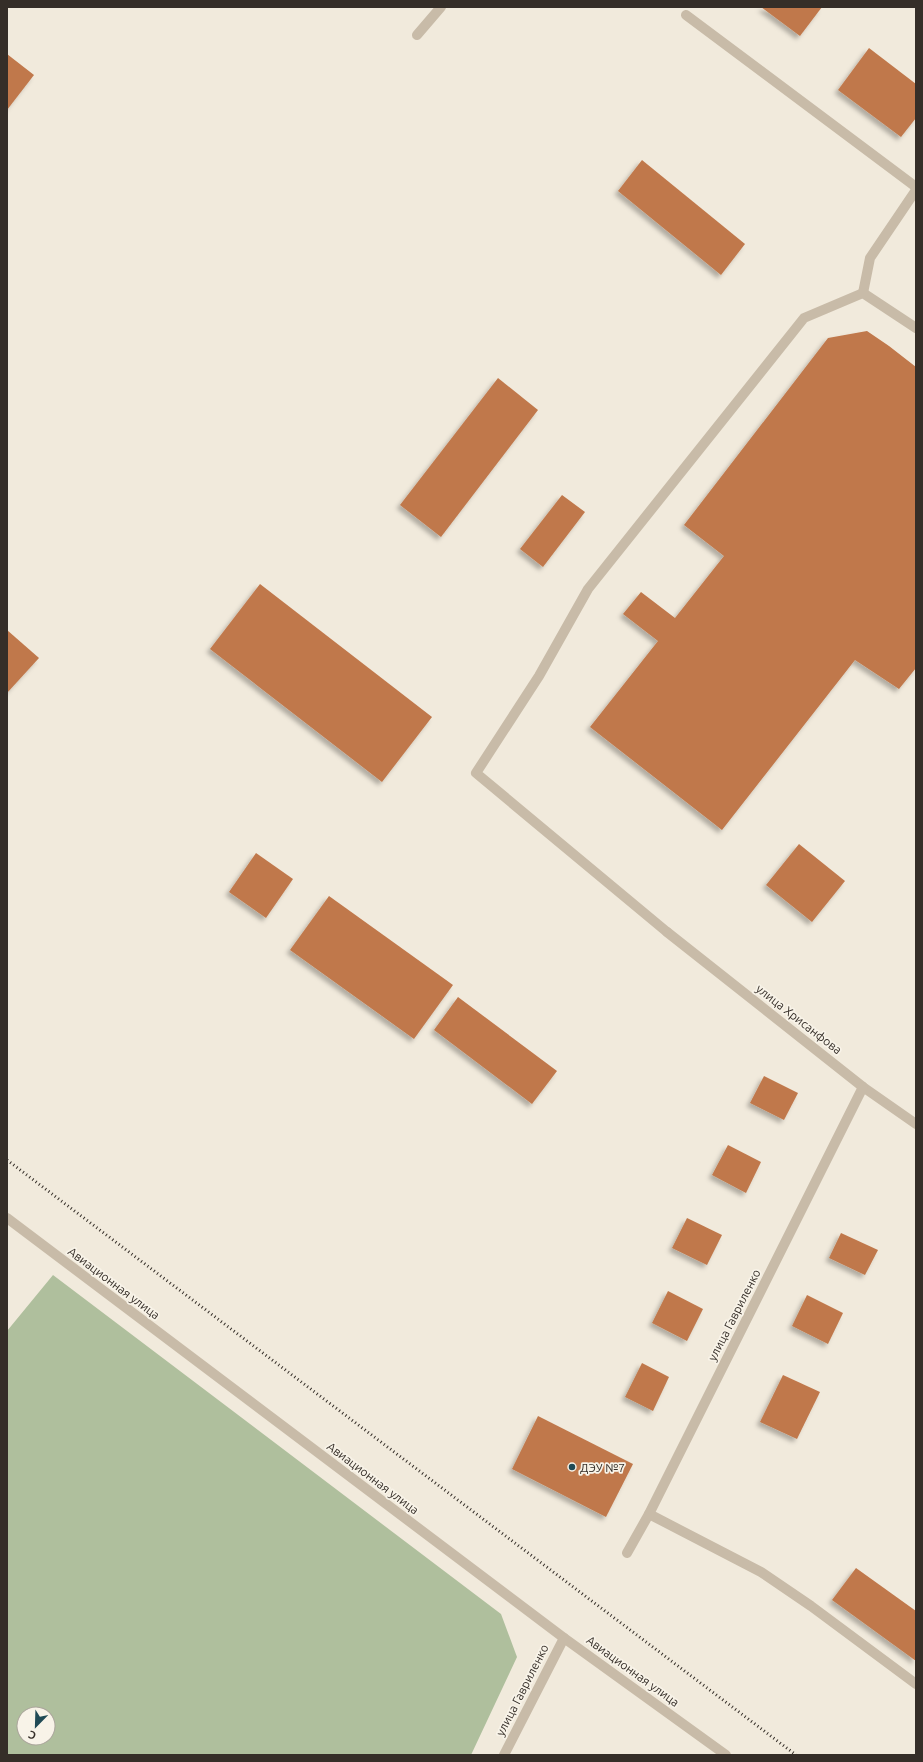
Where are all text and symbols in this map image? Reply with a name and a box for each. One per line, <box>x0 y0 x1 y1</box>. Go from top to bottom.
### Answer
street label: улица Хрисанфова <box>754 982 844 1056</box>
street label: Авиационная улица <box>66 1244 162 1322</box>
street label: улица Гавриленко <box>705 1267 763 1363</box>
street label: Авиационная улица <box>325 1439 421 1517</box>
place label: ДЭУ №7 <box>580 1461 625 1474</box>
marker: ДЭУ №7 <box>567 1462 577 1472</box>
street label: Авиационная улица <box>584 1633 682 1709</box>
street label: улица Гавриленко <box>493 1642 551 1738</box>
north arrow <box>16 1706 56 1746</box>
text: С <box>27 1728 38 1742</box>

